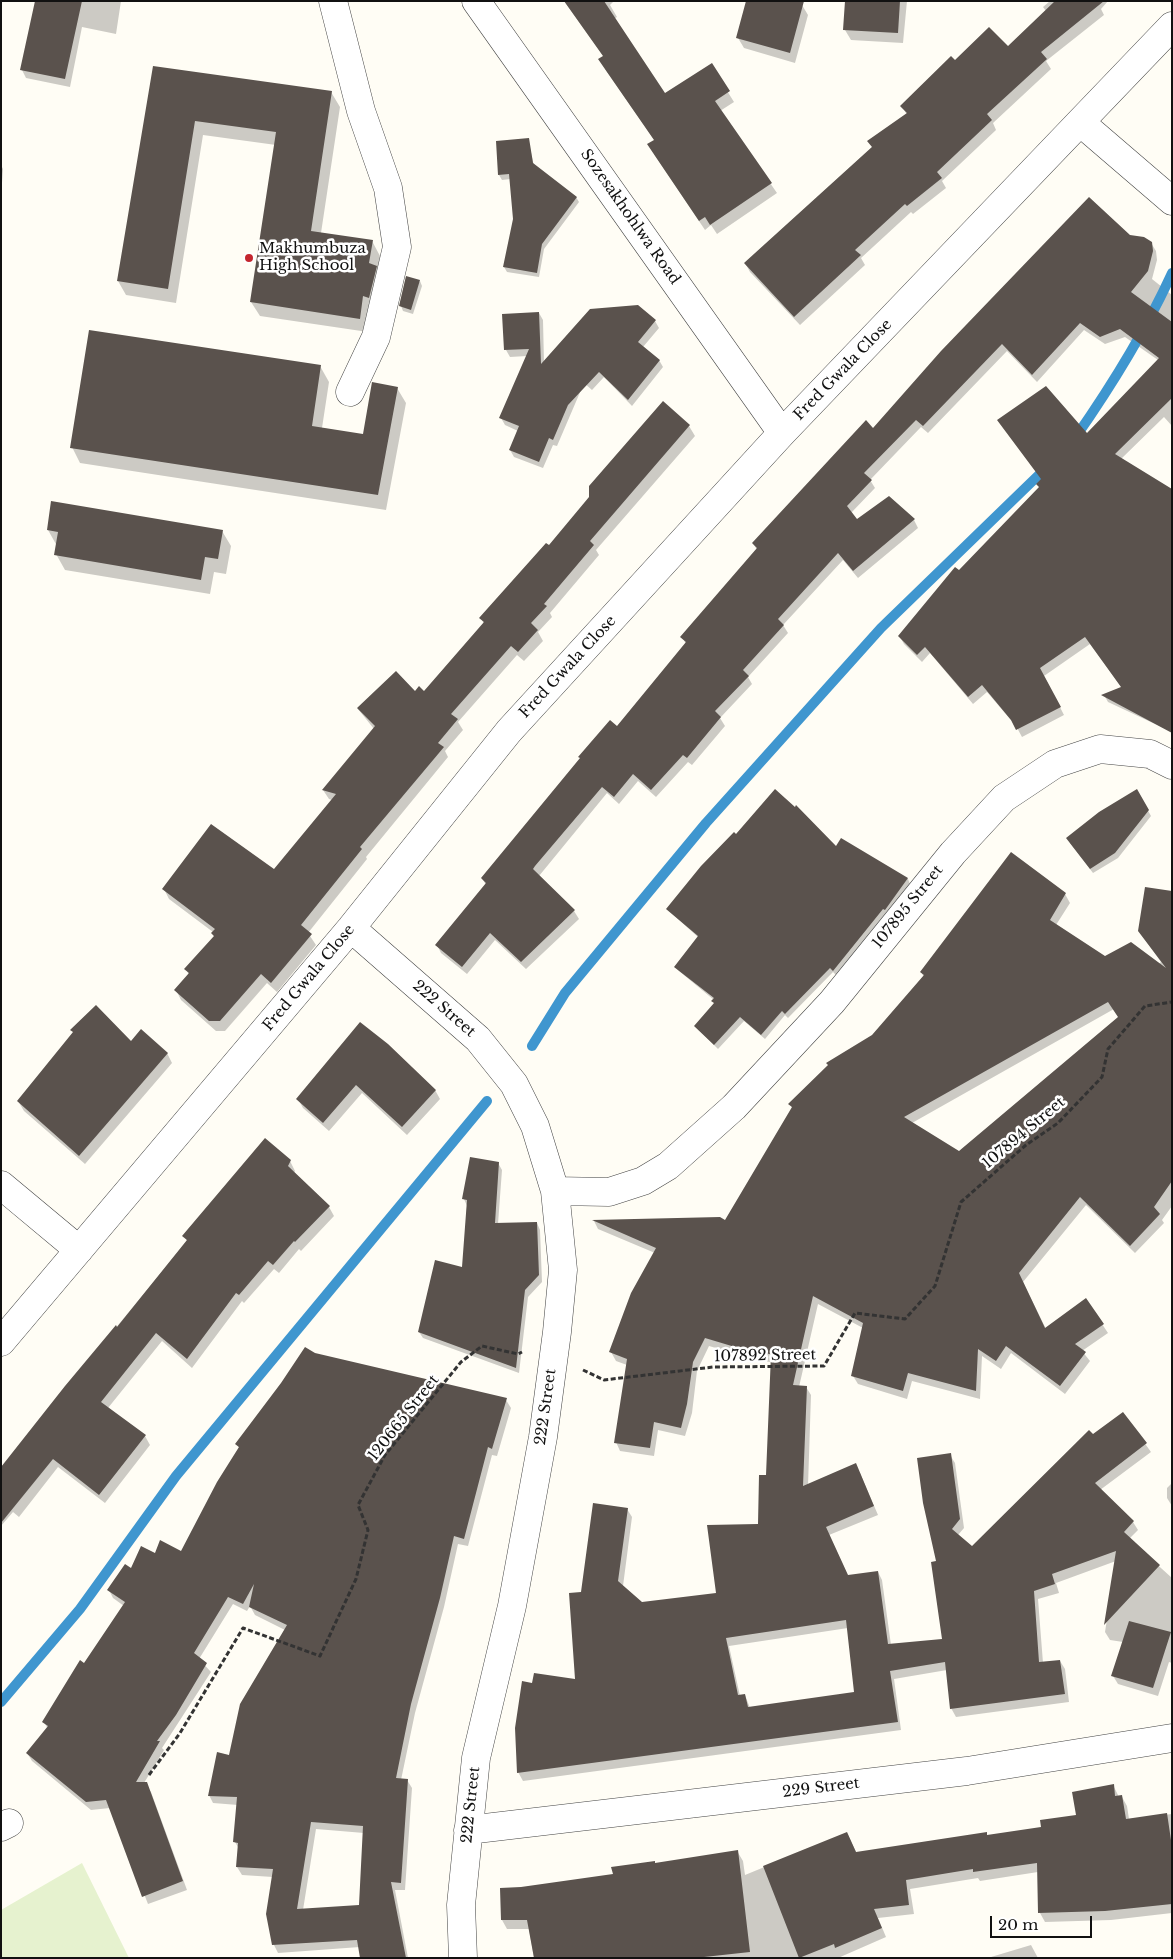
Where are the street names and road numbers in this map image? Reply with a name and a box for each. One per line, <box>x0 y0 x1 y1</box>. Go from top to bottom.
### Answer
street label: Sozesakhohlwa Road <box>576 146 684 288</box>
street label: Fred Gwala Close <box>790 316 896 424</box>
street label: Fred Gwala Close <box>516 612 620 722</box>
street label: 107895 Street <box>869 862 947 952</box>
street label: Fred Gwala Close <box>259 921 359 1035</box>
street label: 222 Street <box>409 977 479 1041</box>
street label: 107894 Street <box>979 1093 1069 1173</box>
street label: 107892 Street <box>714 1346 816 1366</box>
street label: 222 Street <box>532 1368 560 1446</box>
street label: 120665 Street <box>365 1372 443 1464</box>
street label: 222 Street <box>458 1766 484 1844</box>
street label: 229 Street <box>781 1774 861 1802</box>

